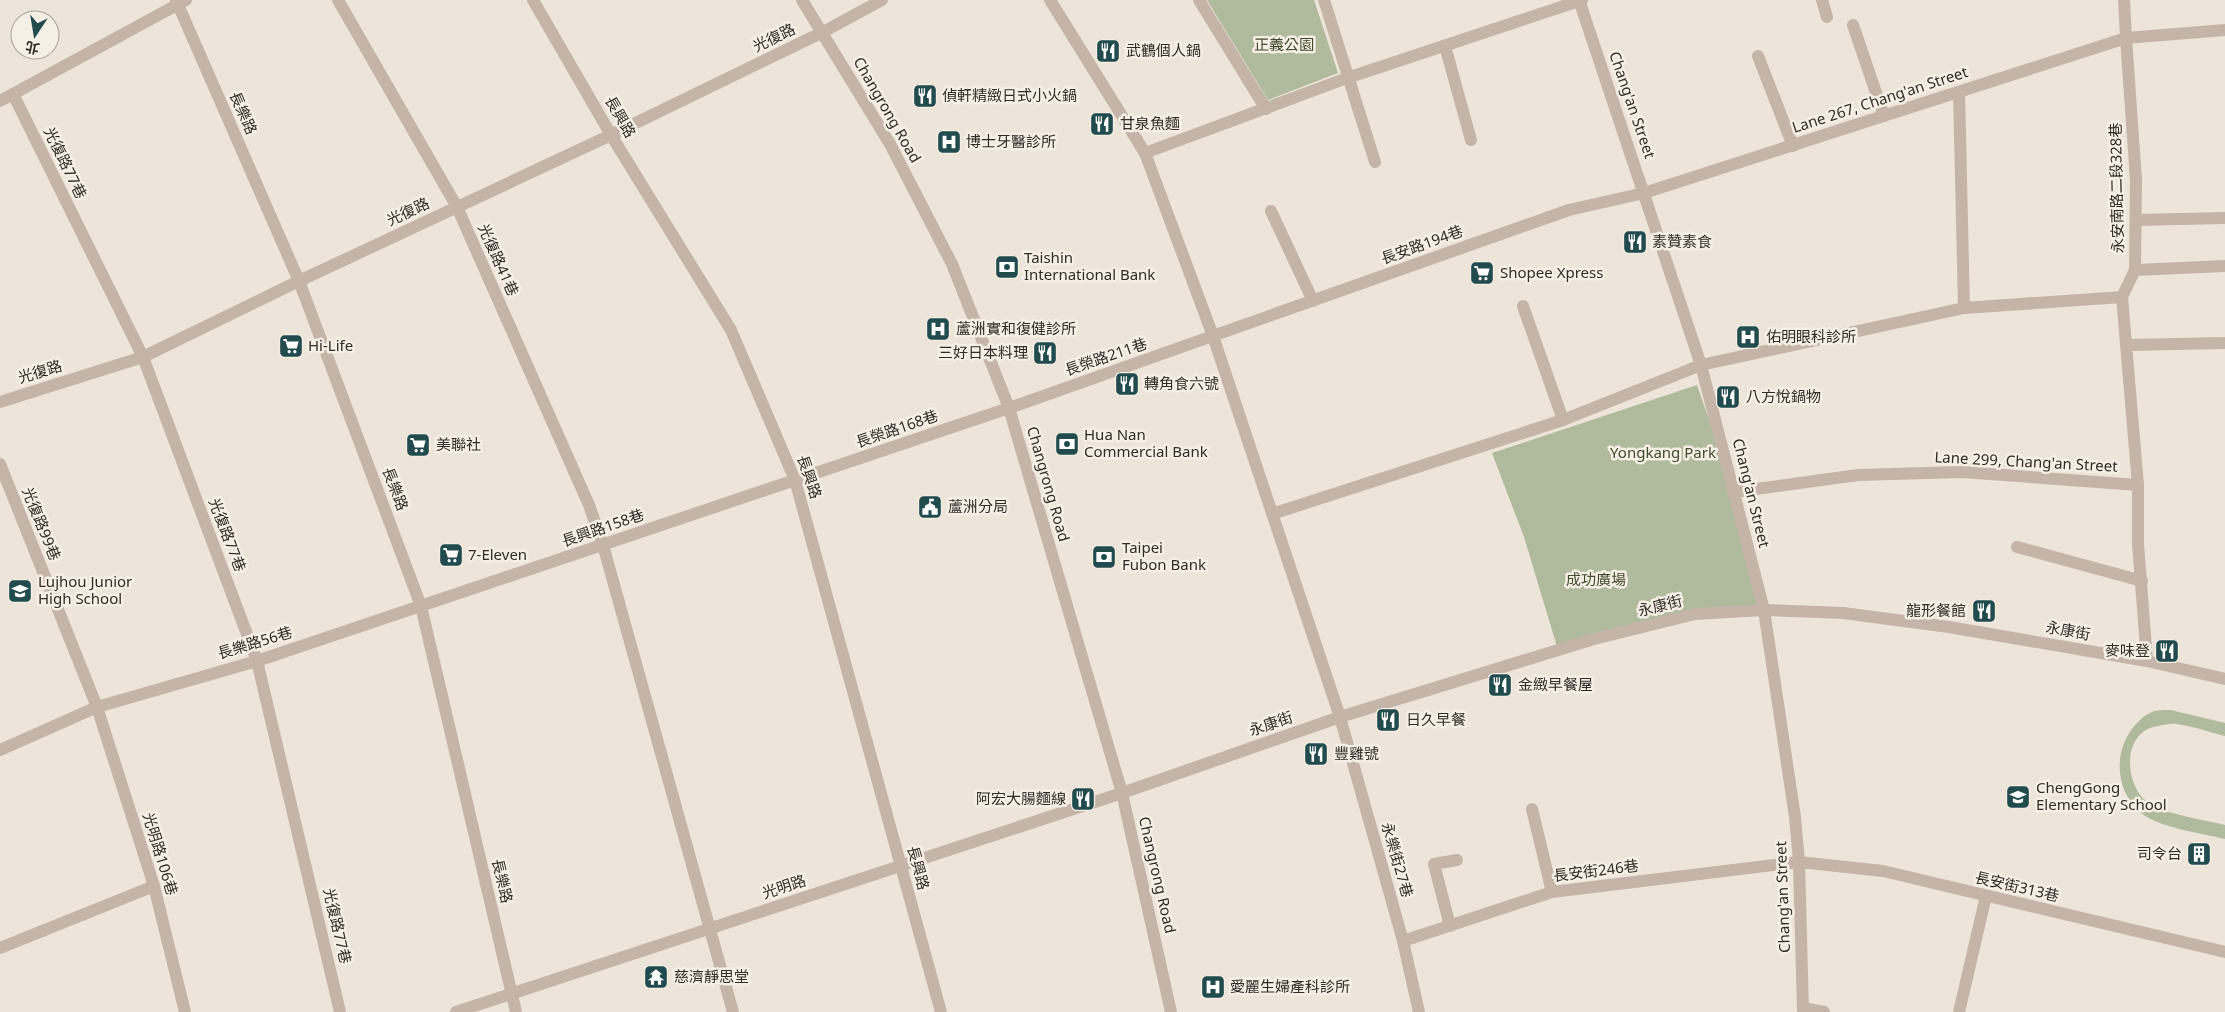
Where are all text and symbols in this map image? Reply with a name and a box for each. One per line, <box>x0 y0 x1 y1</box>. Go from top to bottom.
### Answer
north arrow <box>10 10 60 60</box>
street label: 光復路 <box>749 18 798 56</box>
park label: 正義公園 <box>1254 34 1314 54</box>
text: 北 <box>23 37 41 59</box>
restaurant icon: 武鶴個人鍋 <box>1095 38 1121 64</box>
place label: 武鶴個人鍋 <box>1126 40 1201 60</box>
street label: Chang'an Street <box>1605 49 1661 161</box>
street label: Changrong Road <box>849 53 926 166</box>
street label: Lane 267, Chang'an Street <box>1789 61 1971 137</box>
restaurant icon: 偵軒精緻日式小火鍋 <box>912 83 938 109</box>
place label: 偵軒精緻日式小火鍋 <box>942 85 1077 105</box>
street label: 長樂路 <box>226 88 262 137</box>
street label: 長興路 <box>601 92 641 141</box>
restaurant icon: 甘泉魚麵 <box>1089 111 1115 137</box>
place label: 甘泉魚麵 <box>1120 113 1180 133</box>
street label: 永安南路二段328巷 <box>2105 122 2127 254</box>
street label: 光復路77巷 <box>40 123 92 202</box>
hospital icon: 博士牙醫診所 <box>936 129 962 155</box>
place label: 博士牙醫診所 <box>966 131 1056 151</box>
street label: 光復路 <box>383 193 432 230</box>
street label: 光復路41巷 <box>474 220 524 299</box>
street label: 長安路194巷 <box>1378 220 1465 268</box>
restaurant icon: 素贊素食 <box>1622 229 1648 255</box>
place label: 素贊素食 <box>1652 231 1712 251</box>
place label: Taishin International Bank <box>1024 247 1155 284</box>
bank icon: Taishin International Bank <box>994 254 1020 280</box>
supermarket icon: Shopee Xpress <box>1469 260 1495 286</box>
place label: Shopee Xpress <box>1500 262 1603 282</box>
hospital icon: 蘆洲實和復健診所 <box>925 316 951 342</box>
place label: 蘆洲實和復健診所 <box>956 318 1076 338</box>
hospital icon: 佑明眼科診所 <box>1735 324 1761 350</box>
place label: 佑明眼科診所 <box>1766 326 1856 346</box>
supermarket icon: Hi-Life <box>278 333 304 359</box>
street label: 長榮路211巷 <box>1062 333 1149 379</box>
place label: Hi-Life <box>308 335 353 355</box>
restaurant icon: 三好日本料理 <box>1032 340 1058 366</box>
place label: 三好日本料理 <box>938 342 1028 362</box>
street label: 光復路 <box>15 355 64 387</box>
restaurant icon: 轉角食六號 <box>1114 371 1140 397</box>
place label: 轉角食六號 <box>1144 373 1219 393</box>
restaurant icon: 八方悅鍋物 <box>1715 384 1741 410</box>
place label: 八方悅鍋物 <box>1746 386 1821 406</box>
street label: 長榮路168巷 <box>853 405 940 451</box>
street label: Changrong Road <box>1023 424 1075 544</box>
place label: Hua Nan Commercial Bank <box>1084 424 1208 461</box>
bank icon: Hua Nan Commercial Bank <box>1054 431 1080 457</box>
supermarket icon: 美聯社 <box>405 432 431 458</box>
place label: 美聯社 <box>436 434 481 454</box>
street label: Chang'an Street <box>1729 436 1775 550</box>
park label: Yongkang Park <box>1610 442 1716 462</box>
street label: Lane 299, Chang'an Street <box>1934 446 2119 476</box>
street label: 長興路 <box>793 452 827 501</box>
street label: 長樂路 <box>379 464 413 513</box>
street label: 光復路99巷 <box>18 484 66 563</box>
public building icon: 蘆洲分局 <box>917 494 943 520</box>
street label: 光復路77巷 <box>205 495 251 574</box>
place label: 蘆洲分局 <box>948 496 1008 516</box>
street label: 長興路158巷 <box>559 504 646 550</box>
place label: Taipei Fubon Bank <box>1122 537 1206 574</box>
supermarket icon: 7-Eleven <box>438 542 464 568</box>
place label: 7-Eleven <box>468 544 527 564</box>
bank icon: Taipei Fubon Bank <box>1091 544 1117 570</box>
park label: 成功廣場 <box>1566 569 1626 589</box>
place label: Lujhou Junior High School <box>38 571 132 608</box>
school or university icon: Lujhou Junior High School <box>7 578 33 604</box>
street label: 永康街 <box>1635 590 1684 620</box>
restaurant icon: 龍形餐館 <box>1971 598 1997 624</box>
place label: 龍形餐館 <box>1906 600 1966 620</box>
street label: 永康街 <box>2044 616 2092 644</box>
street label: 長樂路56巷 <box>215 621 295 663</box>
restaurant icon: 麥味登 <box>2154 638 2180 664</box>
place label: 麥味登 <box>2105 640 2150 660</box>
restaurant icon: 金緻早餐屋 <box>1487 672 1513 698</box>
place label: 金緻早餐屋 <box>1518 674 1593 694</box>
street label: 永康街 <box>1246 706 1295 740</box>
restaurant icon: 日久早餐 <box>1375 707 1401 733</box>
place label: 日久早餐 <box>1406 709 1466 729</box>
restaurant icon: 豐雞號 <box>1303 741 1329 767</box>
place label: 豐雞號 <box>1334 743 1379 763</box>
place label: ChengGong Elementary School <box>2036 777 2167 814</box>
school or university icon: ChengGong Elementary School <box>2005 784 2031 810</box>
restaurant icon: 阿宏大腸麵線 <box>1070 786 1096 812</box>
place label: 阿宏大腸麵線 <box>976 788 1066 808</box>
street label: 光明路106巷 <box>139 810 183 898</box>
street label: Changrong Road <box>1135 815 1181 935</box>
street label: 永樂街27巷 <box>1378 820 1418 900</box>
street label: Chang'an Street <box>1770 840 1794 953</box>
building icon: 司令台 <box>2186 841 2212 867</box>
street label: 長興路 <box>903 843 934 892</box>
place label: 司令台 <box>2137 843 2182 863</box>
street label: 長安街246巷 <box>1552 855 1640 885</box>
street label: 長樂路 <box>488 857 518 905</box>
street label: 長安街313巷 <box>1973 867 2061 905</box>
street label: 光明路 <box>759 870 808 903</box>
street label: 光復路77巷 <box>320 886 356 966</box>
temple icon: 慈濟靜思堂 <box>643 964 669 990</box>
place label: 慈濟靜思堂 <box>674 966 749 986</box>
hospital icon: 愛麗生婦產科診所 <box>1200 974 1226 1000</box>
place label: 愛麗生婦產科診所 <box>1230 976 1350 996</box>

